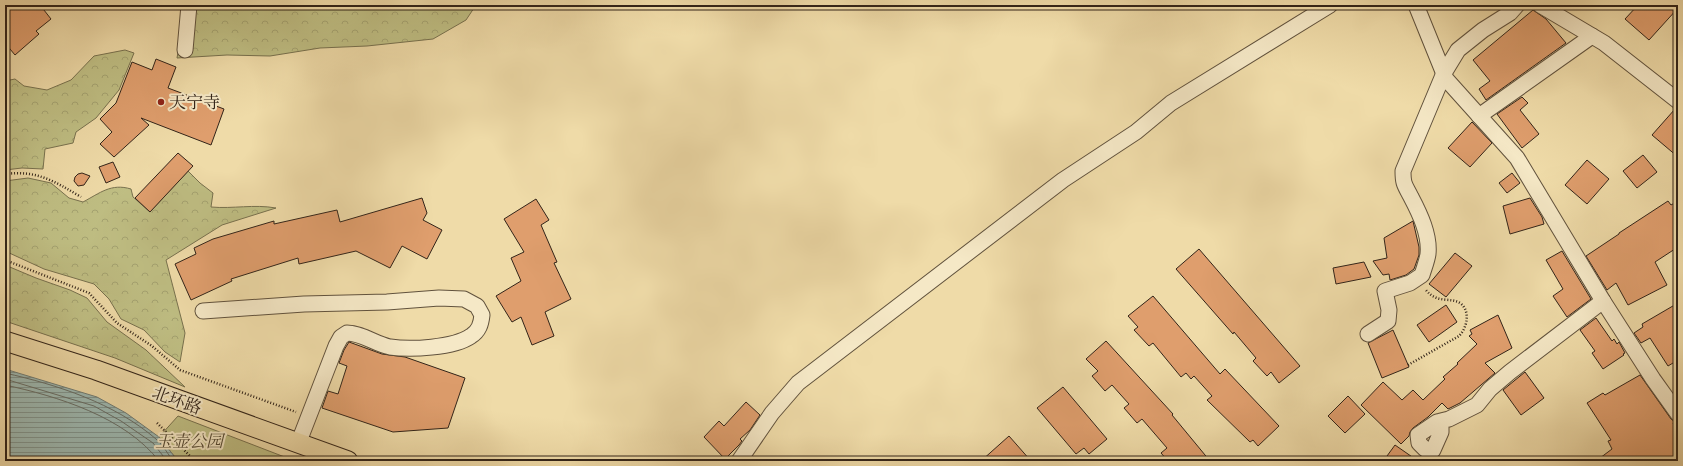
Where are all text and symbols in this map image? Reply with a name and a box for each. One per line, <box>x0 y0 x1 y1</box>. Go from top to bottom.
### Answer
place label: 天宁寺 <box>169 91 220 114</box>
marker: 天宁寺 <box>156 97 166 107</box>
street label: 北环路 <box>149 381 205 420</box>
park label: 玉壶公园 <box>155 430 226 453</box>

